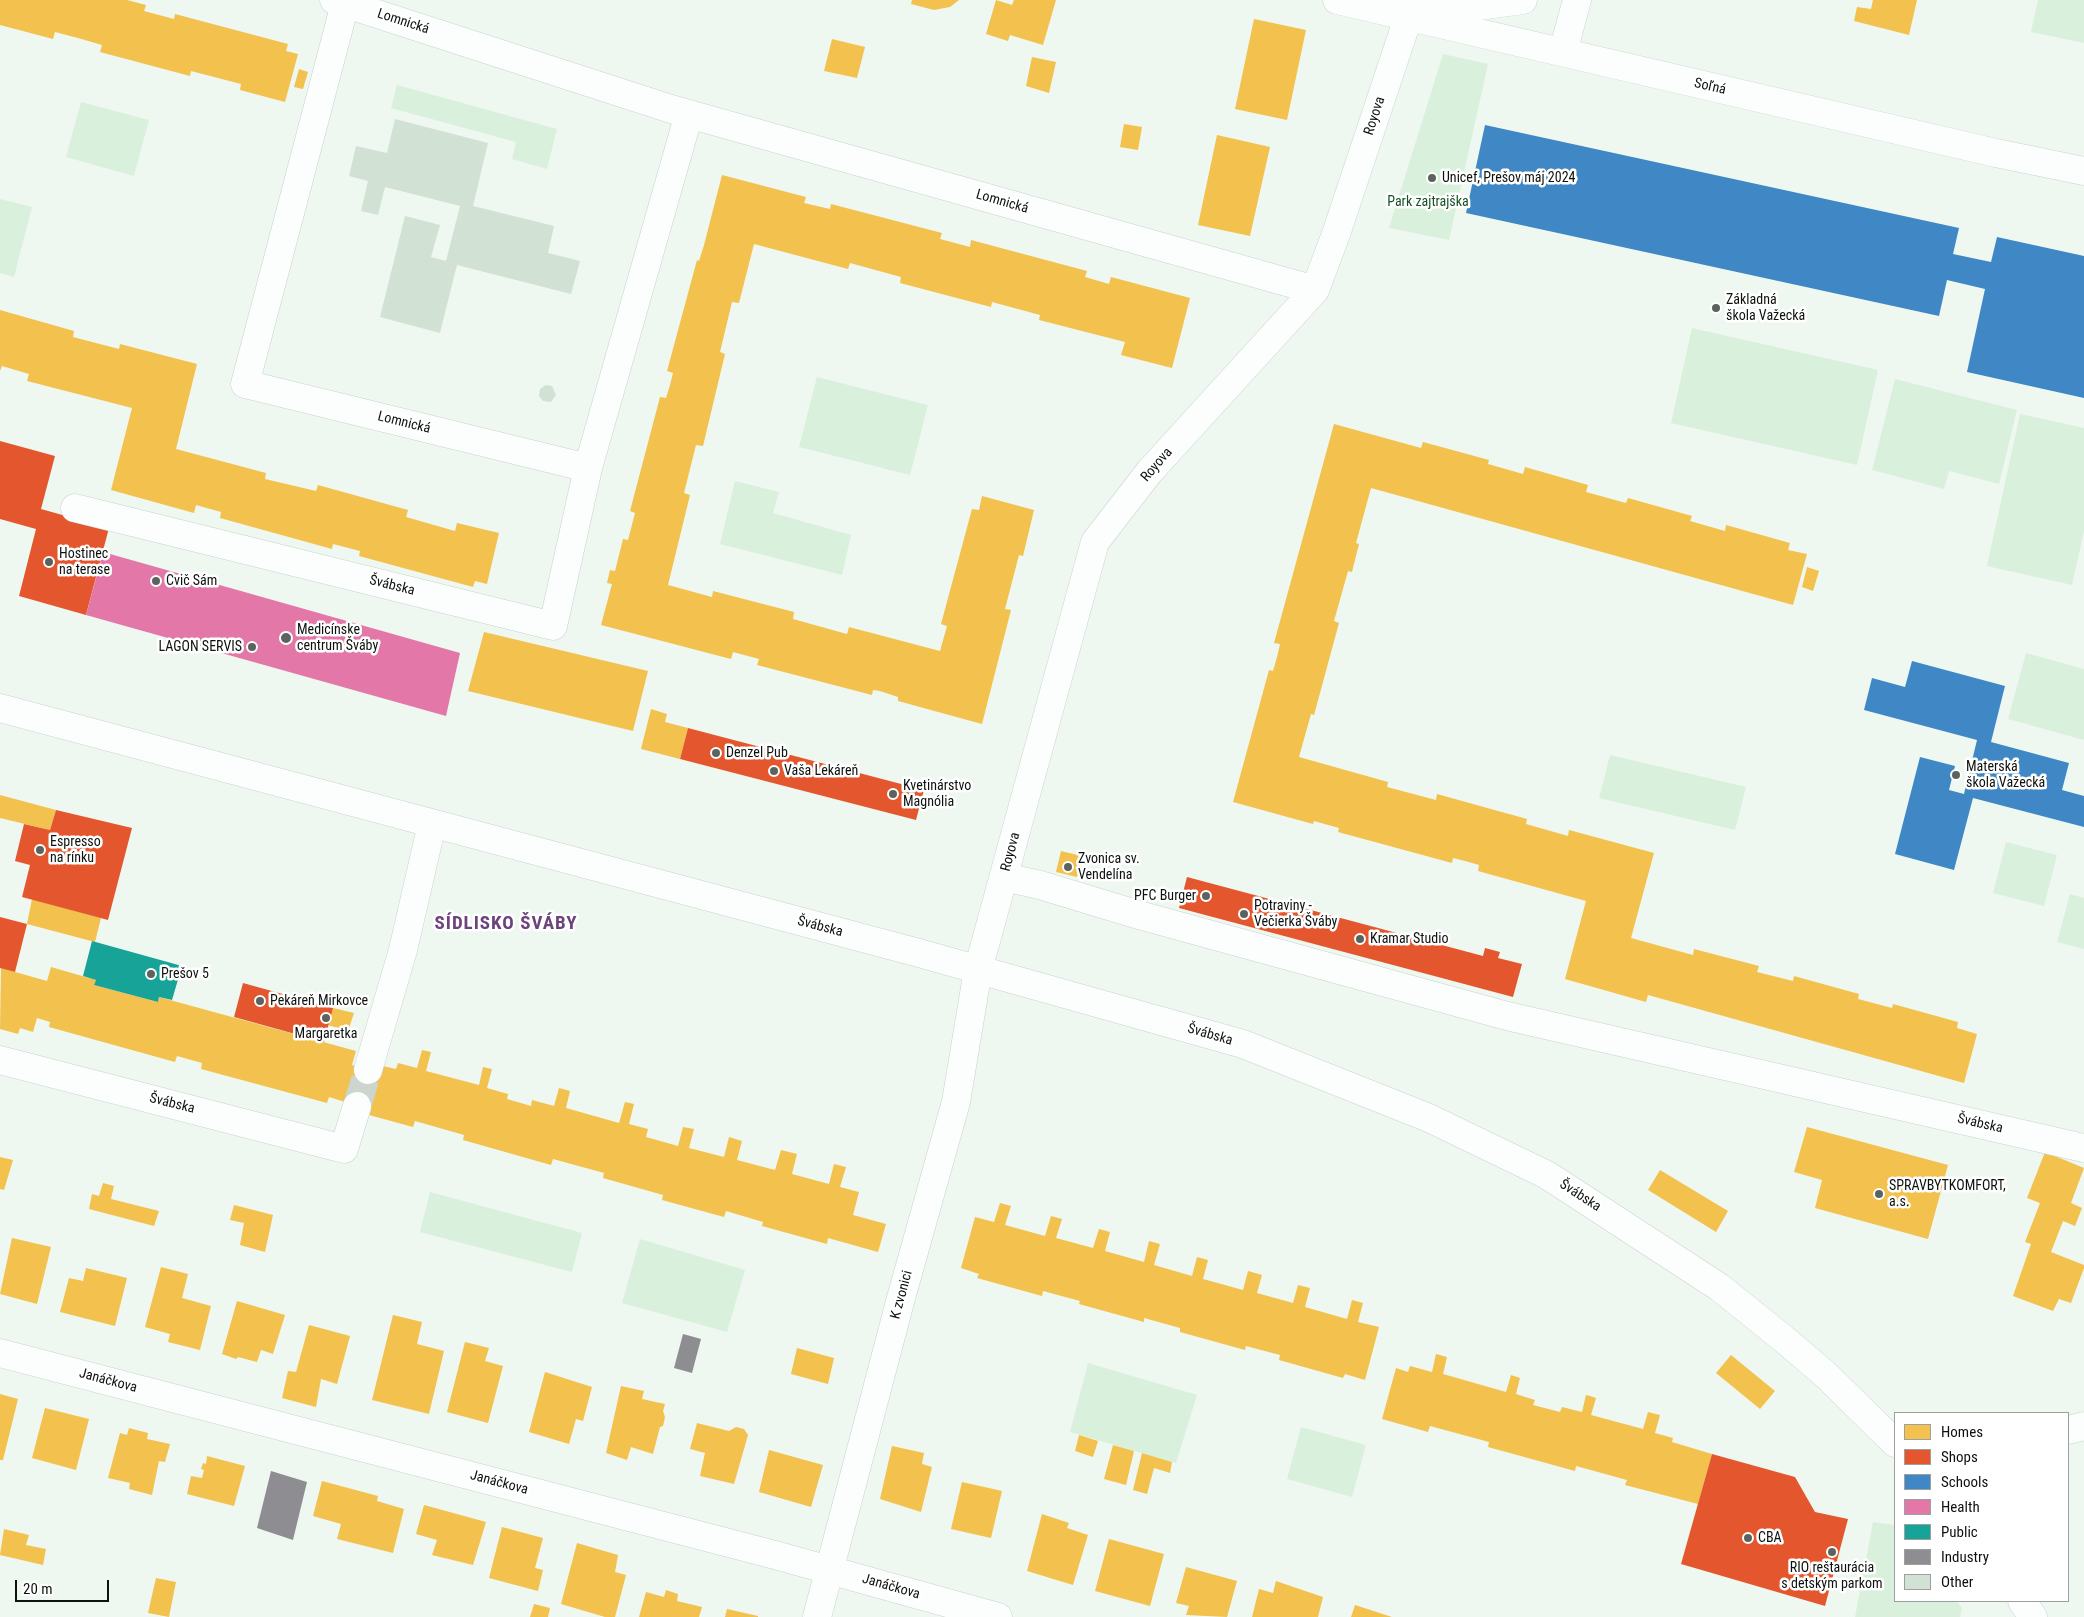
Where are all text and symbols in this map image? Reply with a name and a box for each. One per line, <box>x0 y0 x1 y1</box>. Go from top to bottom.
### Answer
street label: Lomnická <box>375 6 431 38</box>
street label: Soľná <box>1693 75 1727 99</box>
street label: Royova <box>1361 95 1389 137</box>
place label: Unicef, Prešov máj 2024 <box>1442 170 1575 186</box>
marker: Unicef, Prešov máj 2024 <box>1426 172 1438 184</box>
street label: Lomnická <box>974 187 1030 217</box>
park label: Park zajtrajška <box>1387 194 1469 210</box>
place label: Základná škola Važecká <box>1726 292 1805 324</box>
marker: Základná škola Važecká <box>1710 302 1722 314</box>
street label: Lomnická <box>376 408 432 438</box>
street label: Royova <box>1138 445 1176 485</box>
place label: Hostinec na terase <box>59 546 110 578</box>
marker: Hostinec na terase <box>43 556 55 568</box>
street label: Švábska <box>368 572 416 600</box>
place label: Cvič Sám <box>166 573 217 589</box>
marker: Cvič Sám <box>150 575 162 587</box>
place label: Medicínske centrum Šváby <box>297 622 378 654</box>
marker: Medicínske centrum Šváby <box>279 631 293 645</box>
place label: LAGON SERVIS <box>159 639 242 655</box>
marker: LAGON SERVIS <box>246 641 258 653</box>
place label: Denzel Pub <box>726 745 788 761</box>
marker: Denzel Pub <box>710 747 722 759</box>
place label: Materská škola Važecká <box>1966 759 2045 792</box>
place label: Vaša Lekáreň <box>784 763 858 779</box>
marker: Vaša Lekáreň <box>768 765 780 777</box>
marker: Materská škola Važecká <box>1950 769 1962 781</box>
place label: Kvetinárstvo Magnólia <box>903 778 971 810</box>
marker: Kvetinárstvo Magnólia <box>887 788 899 800</box>
street label: Royova <box>998 831 1024 873</box>
place label: Espresso na rínku <box>50 834 101 866</box>
marker: Espresso na rínku <box>34 844 46 856</box>
place label: Zvonica sv. Vendelína <box>1078 851 1140 884</box>
marker: Zvonica sv. Vendelína <box>1062 861 1074 873</box>
place label: PFC Burger <box>1134 888 1196 904</box>
marker: PFC Burger <box>1200 890 1212 902</box>
place label: Potraviny - Večierka Šváby <box>1254 898 1337 930</box>
marker: Potraviny - Večierka Šváby <box>1238 908 1250 920</box>
district label: SÍDLISKO ŠVÁBY <box>433 913 579 935</box>
street label: Švábska <box>796 913 844 941</box>
place label: Kramar Studio <box>1370 931 1448 947</box>
marker: Kramar Studio <box>1354 933 1366 945</box>
place label: Prešov 5 <box>161 966 209 982</box>
marker: Prešov 5 <box>145 968 157 980</box>
place label: Pekáreň Mirkovce <box>270 993 368 1009</box>
marker: Pekáreň Mirkovce <box>254 995 266 1007</box>
marker: Margaretka <box>320 1012 332 1024</box>
street label: Švábska <box>1186 1021 1234 1049</box>
place label: Margaretka <box>295 1026 357 1042</box>
street label: Švábska <box>148 1090 196 1118</box>
street label: Švábska <box>1956 1111 2004 1137</box>
street label: Švábska <box>1556 1176 1604 1216</box>
place label: SPRAVBYTKOMFORT, a.s. <box>1889 1178 2006 1210</box>
marker: SPRAVBYTKOMFORT, a.s. <box>1873 1188 1885 1200</box>
street label: K zvonici <box>887 1269 917 1321</box>
street label: Janáčkova <box>77 1365 139 1397</box>
legend <box>1894 1412 2069 1602</box>
text: Homes <box>1941 1423 1983 1441</box>
text: Shops <box>1941 1448 1978 1466</box>
street label: Janáčkova <box>468 1467 530 1499</box>
text: Schools <box>1941 1473 1988 1491</box>
text: Health <box>1941 1498 1980 1516</box>
text: Public <box>1941 1523 1978 1541</box>
place label: CBA <box>1758 1530 1782 1546</box>
marker: CBA <box>1742 1532 1754 1544</box>
marker: RIO reštaurácia s detským parkom <box>1826 1546 1838 1558</box>
text: Industry <box>1941 1548 1989 1566</box>
place label: RIO reštaurácia s detským parkom <box>1781 1560 1883 1592</box>
scale bar <box>18 1570 111 1602</box>
street label: Janáčkova <box>860 1571 922 1603</box>
text: Other <box>1941 1573 1973 1591</box>
text: 20 m <box>23 1580 53 1598</box>

